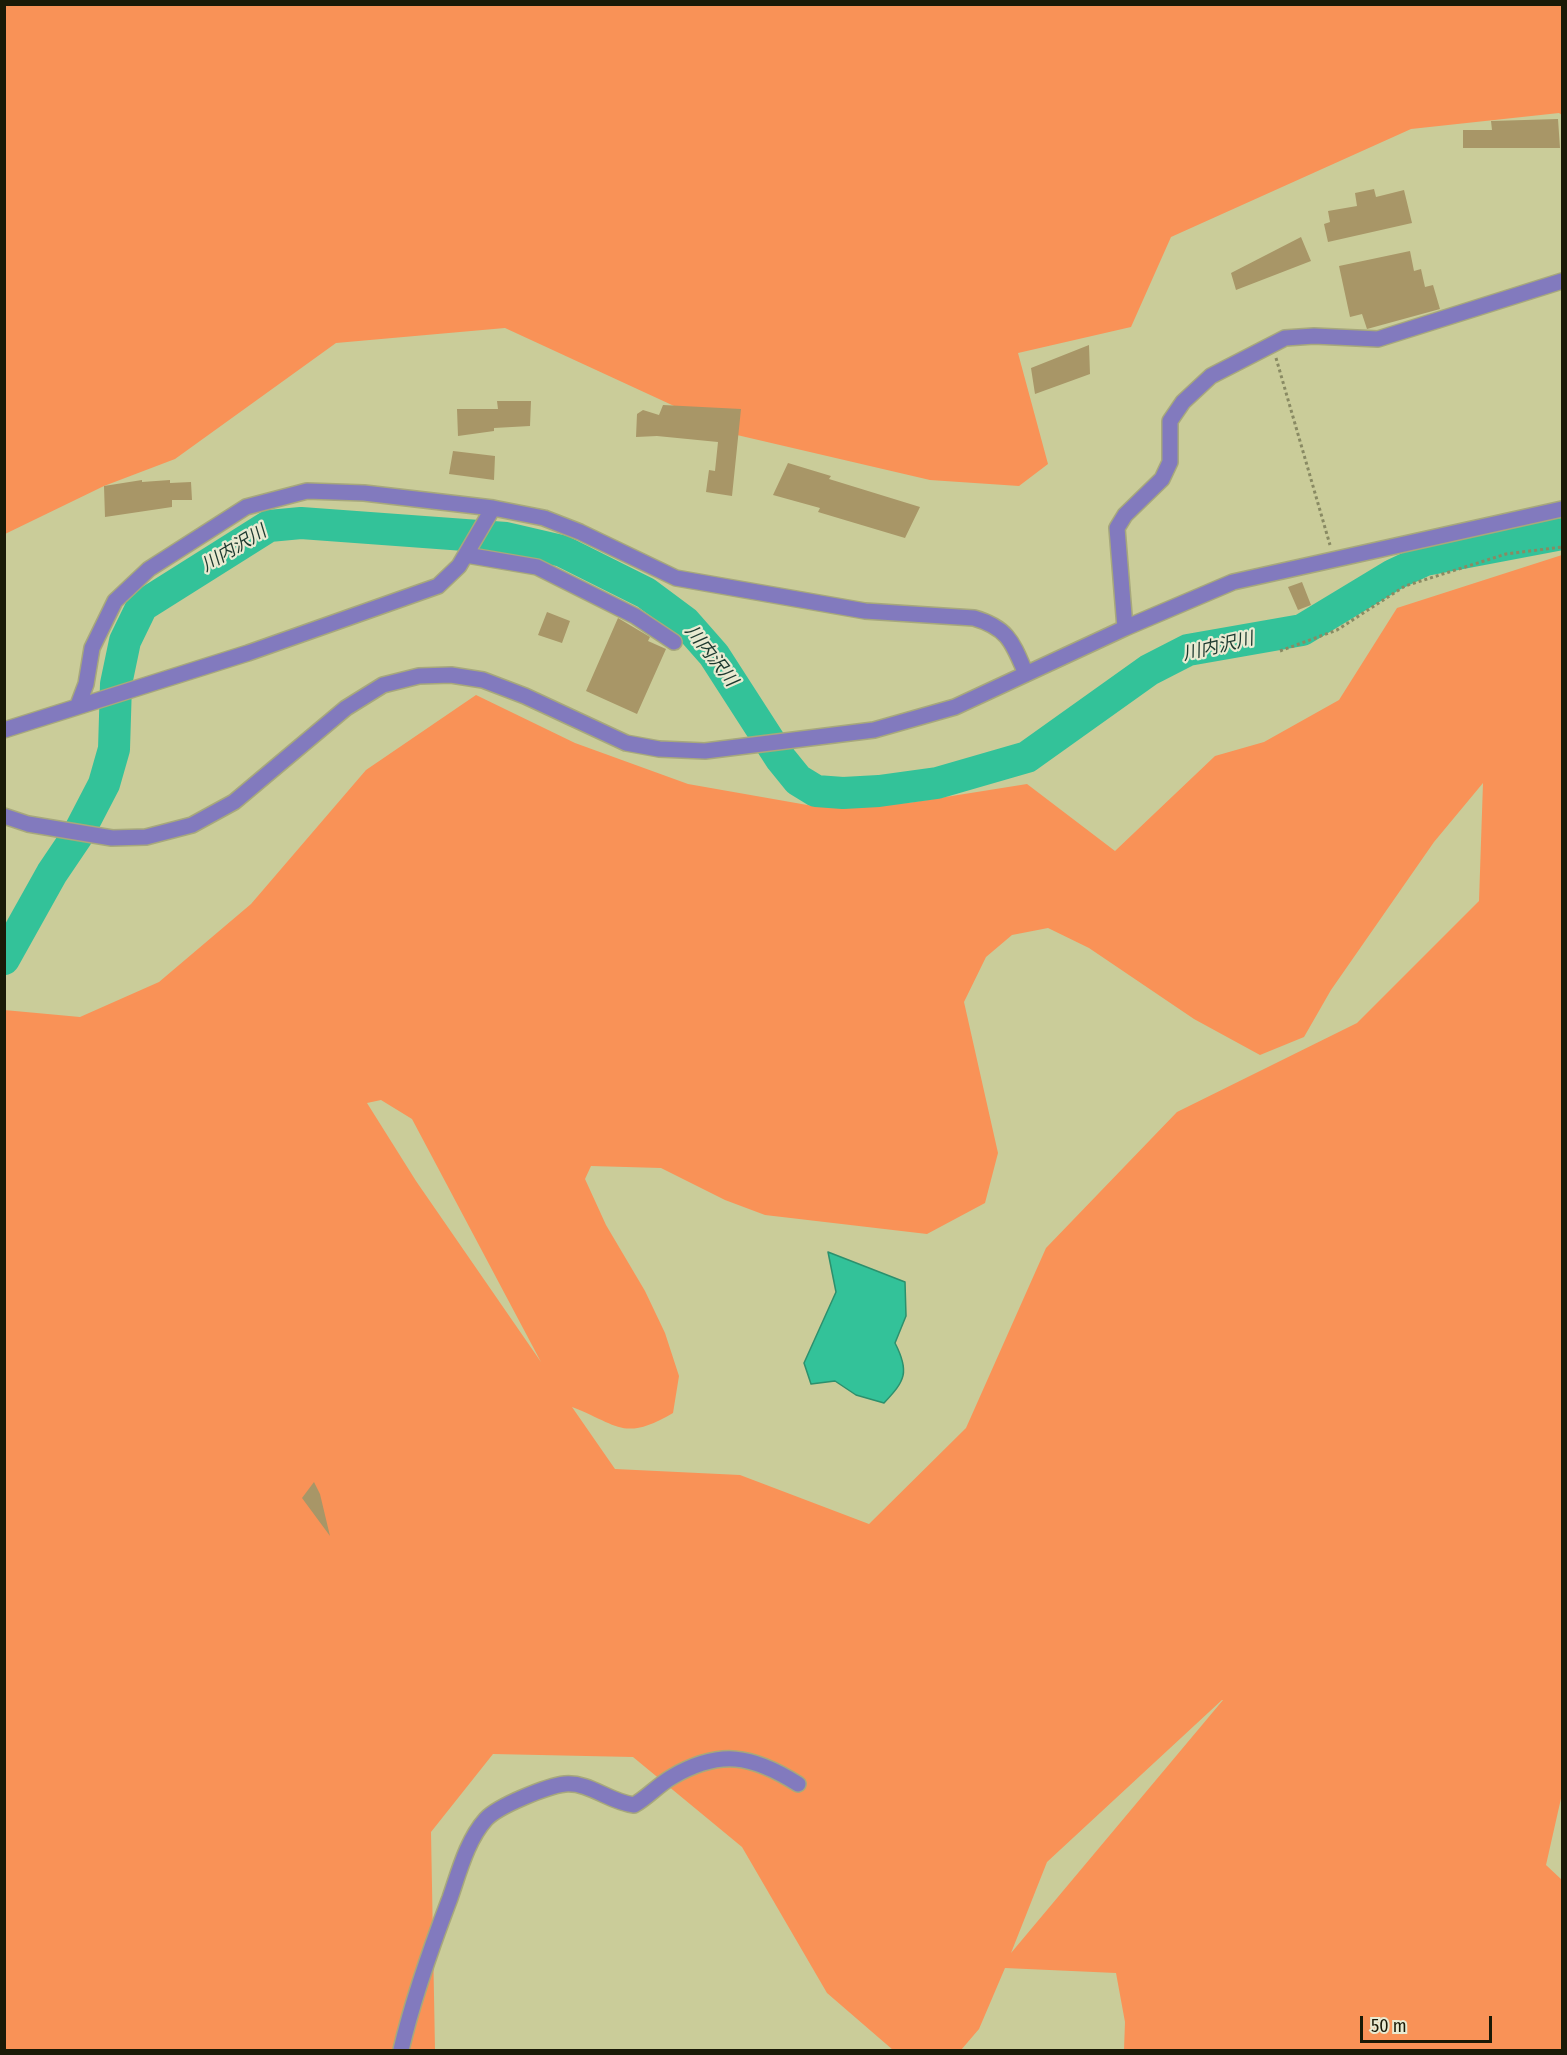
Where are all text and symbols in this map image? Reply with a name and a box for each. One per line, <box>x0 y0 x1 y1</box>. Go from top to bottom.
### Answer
water label: 川内沢川 <box>198 521 270 577</box>
water label: 川内沢川 <box>680 621 742 691</box>
water label: 川内沢川 <box>1180 628 1256 666</box>
scale bar <box>1363 2004 1495 2042</box>
text: 50 m <box>1371 2015 1407 2037</box>

